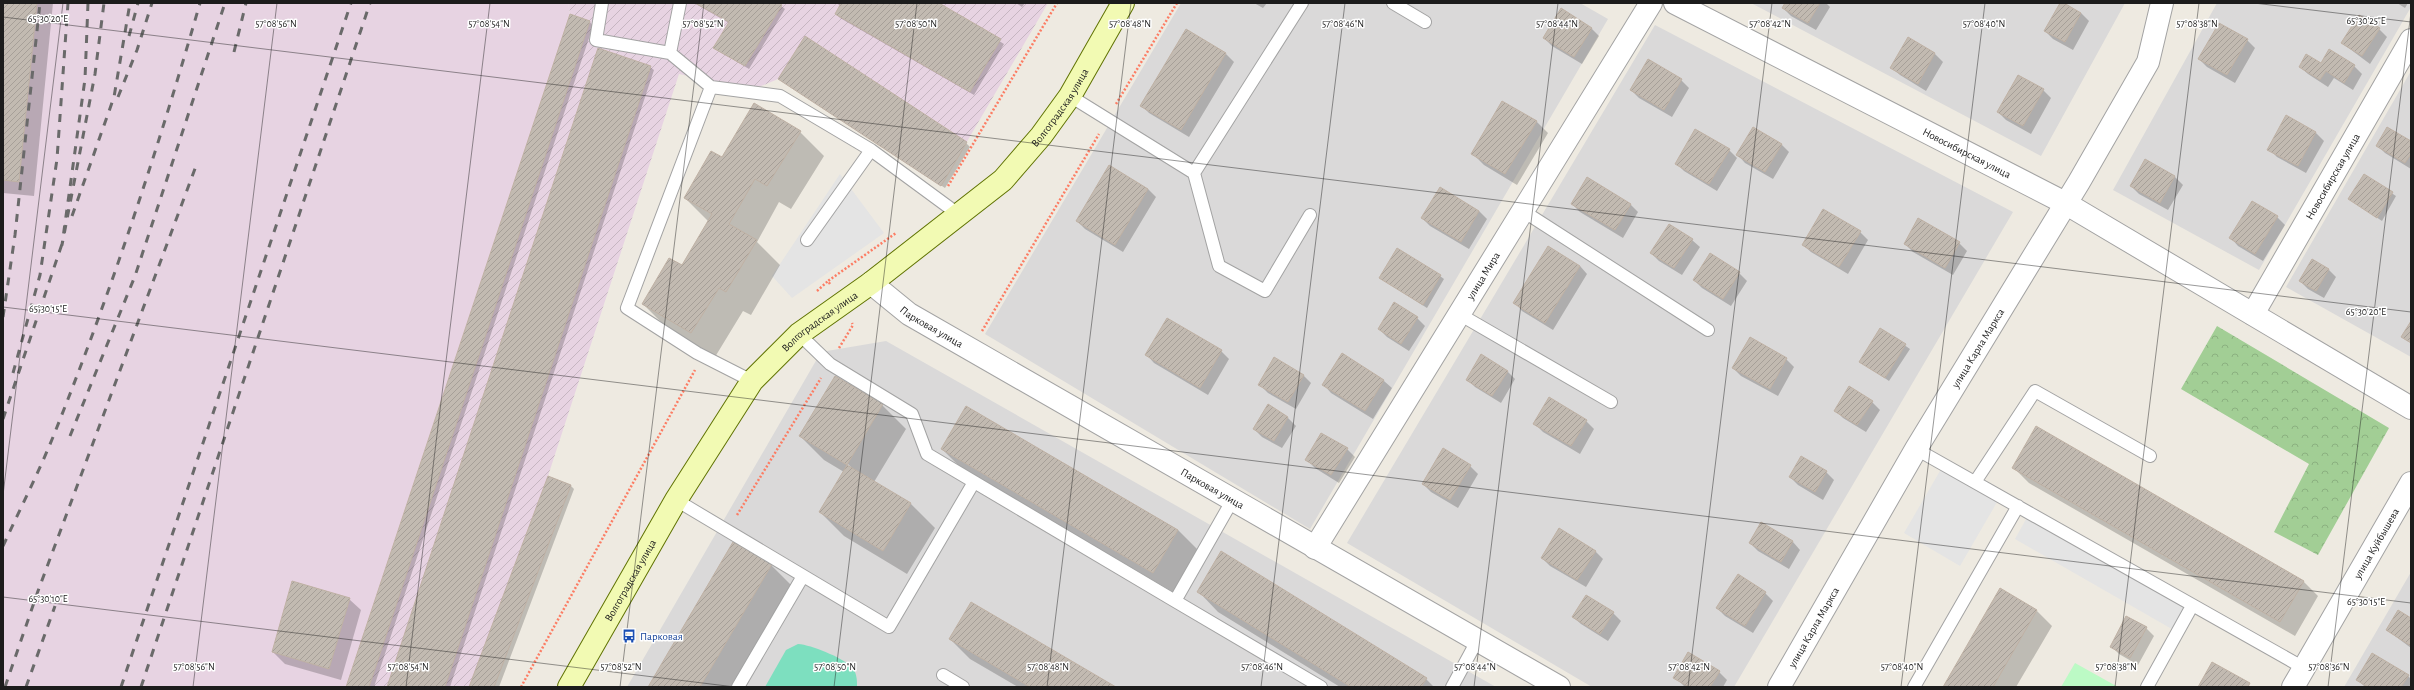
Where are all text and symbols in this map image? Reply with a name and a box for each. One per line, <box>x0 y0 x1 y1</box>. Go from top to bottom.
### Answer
text: 65°30'20"E <box>28 14 68 24</box>
text: 65°30'25"E <box>2346 16 2386 26</box>
text: 57°08'56"N <box>255 19 297 29</box>
text: 57°08'54"N <box>468 19 510 29</box>
text: 57°08'52"N <box>682 19 724 29</box>
text: 57°08'50"N <box>895 19 937 29</box>
text: 57°08'48"N <box>1109 19 1151 29</box>
text: 57°08'46"N <box>1322 19 1364 29</box>
text: 57°08'44"N <box>1536 19 1578 29</box>
text: 57°08'42"N <box>1749 19 1791 29</box>
text: 57°08'40"N <box>1963 19 2005 29</box>
text: 57°08'38"N <box>2176 19 2218 29</box>
street label: Волгоградская улица <box>1029 67 1091 149</box>
street label: Новосибирская улица <box>1921 126 2012 180</box>
street label: Новосибирская улица <box>2304 132 2362 221</box>
street label: улица Мира <box>1464 250 1502 302</box>
street label: Волгоградская улица <box>780 289 860 354</box>
text: 65°30'15"E <box>29 304 67 314</box>
street label: Парковая улица <box>898 304 965 350</box>
street label: улица Карла Маркса <box>1949 307 2006 391</box>
text: 65°30'20"E <box>2346 307 2386 317</box>
street label: Парковая улица <box>1179 466 1246 511</box>
street label: улица Куйбышева <box>2351 506 2401 582</box>
street label: Волгоградская улица <box>603 538 658 623</box>
street label: улица Карла Маркса <box>1786 585 1841 670</box>
text: 65°30'10"E <box>28 594 68 604</box>
text: 65°30'15"E <box>2347 597 2385 607</box>
bus stop icon: Парковая <box>621 628 637 644</box>
place label: Парковая <box>640 631 683 642</box>
text: 57°08'56"N <box>173 662 215 672</box>
text: 57°08'54"N <box>387 662 429 672</box>
text: 57°08'52"N <box>600 662 642 672</box>
text: 57°08'50"N <box>814 662 856 672</box>
text: 57°08'48"N <box>1027 662 1069 672</box>
text: 57°08'46"N <box>1241 662 1283 672</box>
text: 57°08'44"N <box>1454 662 1496 672</box>
text: 57°08'42"N <box>1668 662 1710 672</box>
text: 57°08'40"N <box>1881 662 1923 672</box>
text: 57°08'38"N <box>2095 662 2137 672</box>
text: 57°08'36"N <box>2308 662 2350 672</box>

